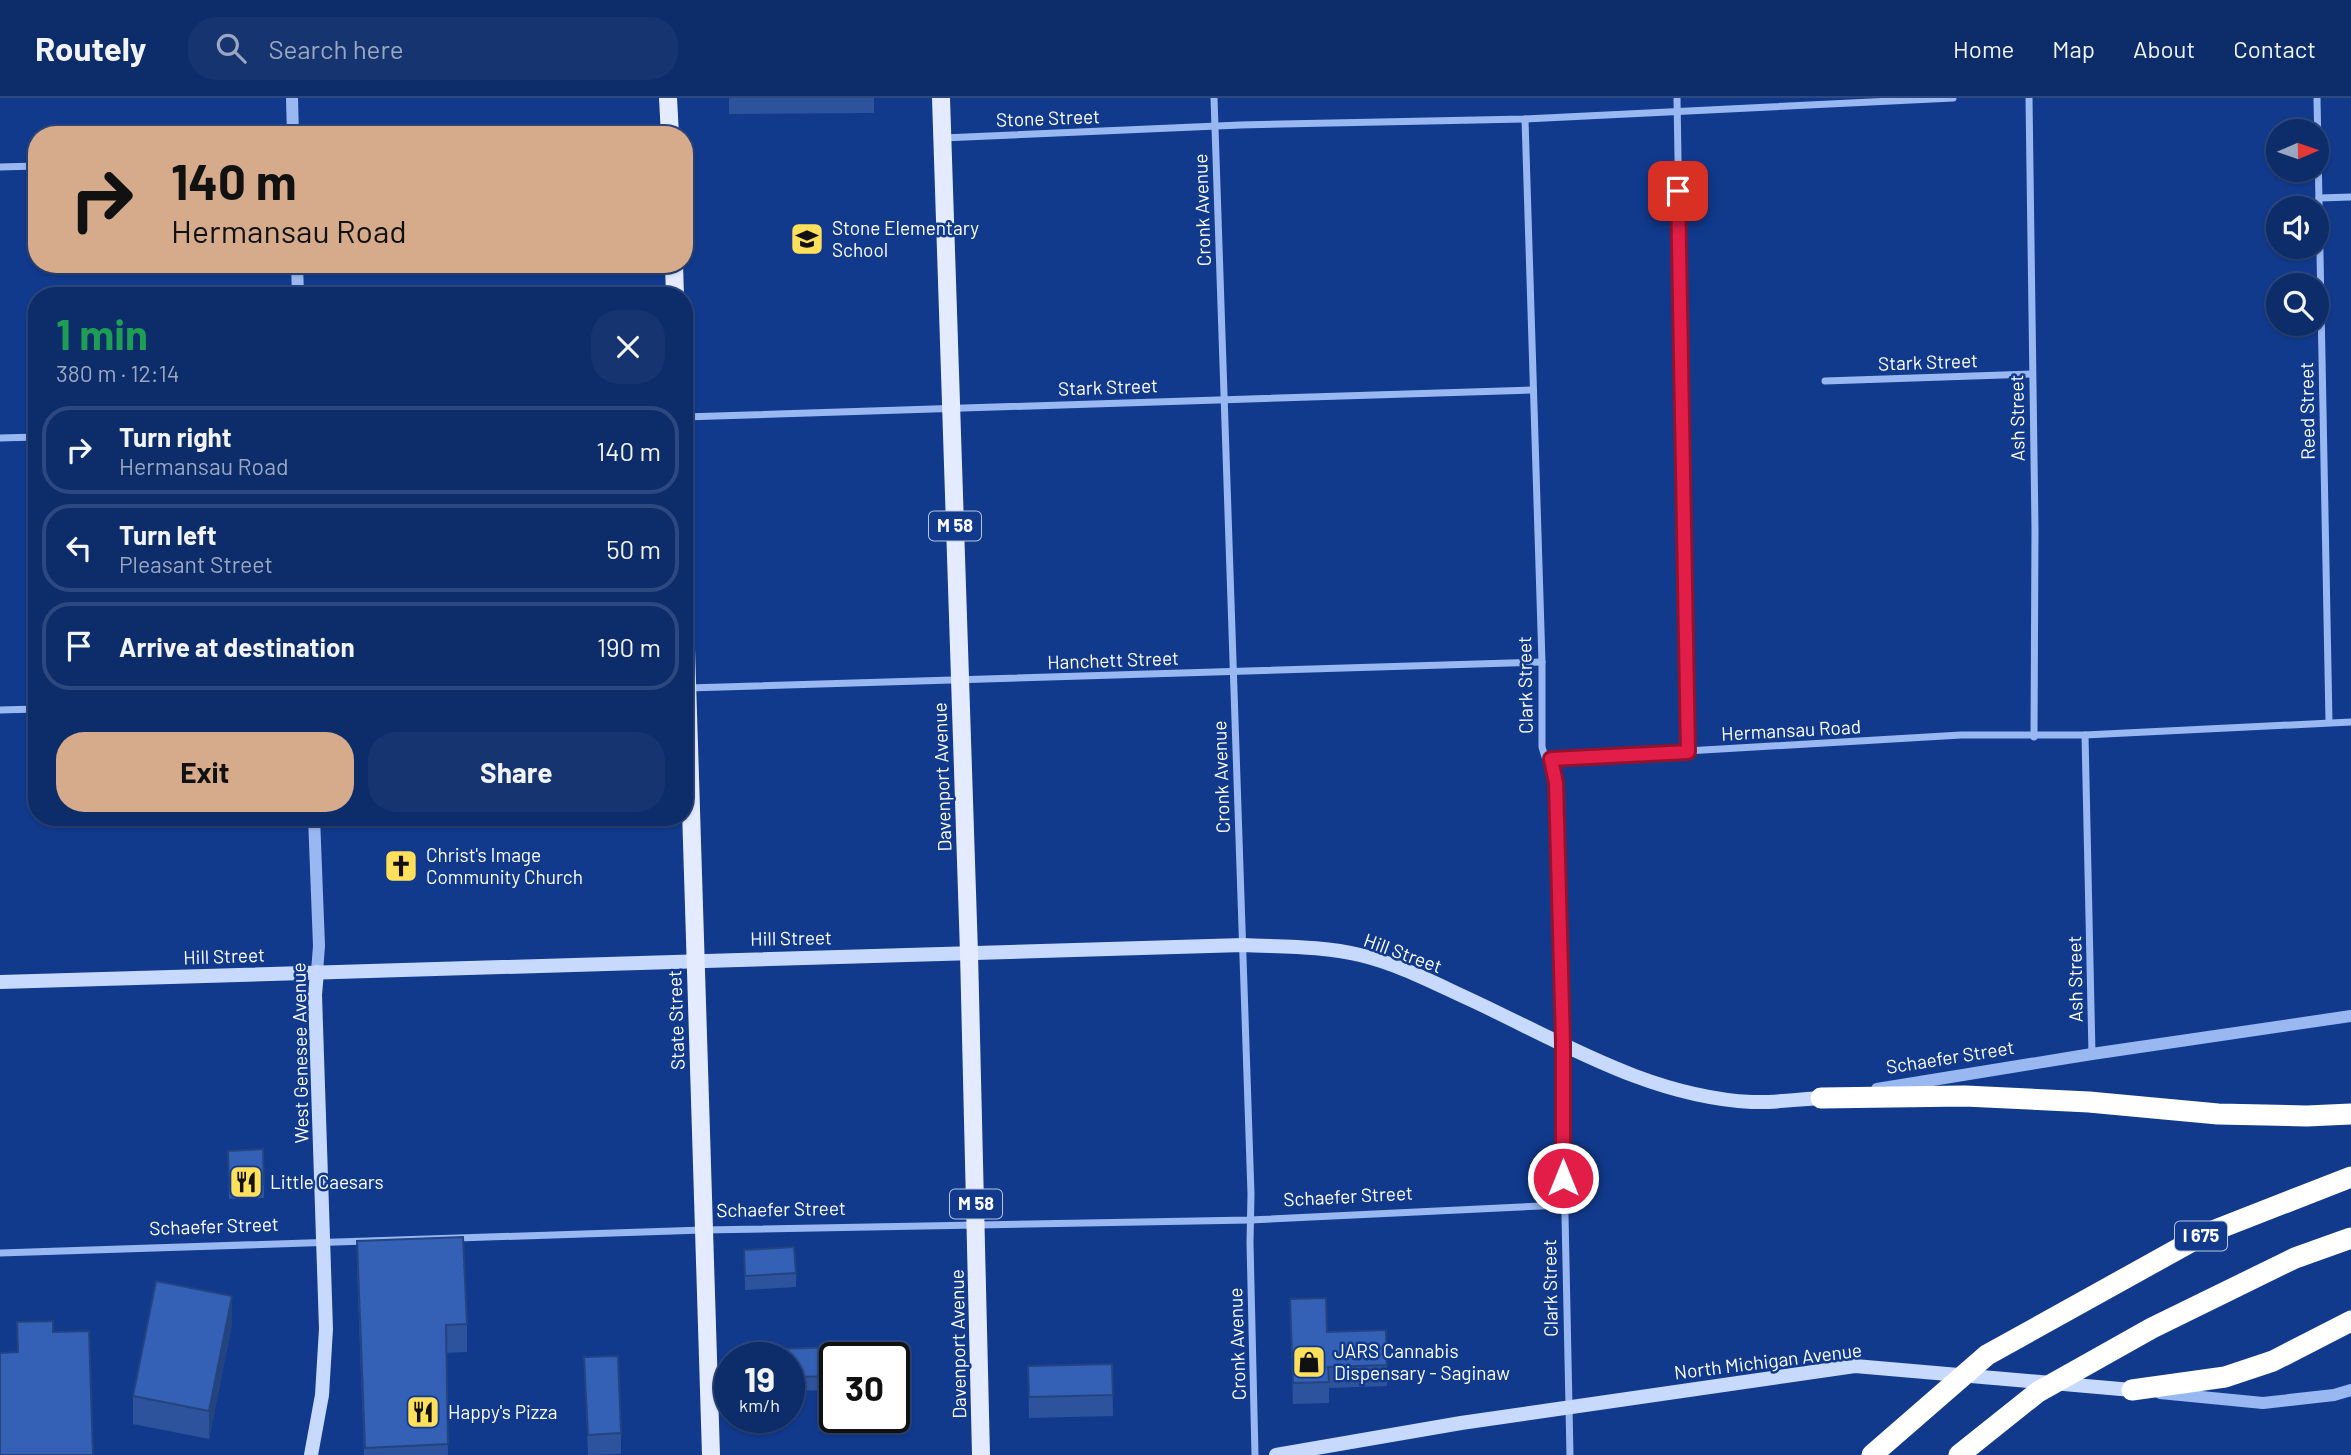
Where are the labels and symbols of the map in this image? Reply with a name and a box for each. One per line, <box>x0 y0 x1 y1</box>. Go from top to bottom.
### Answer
street label: Stone Street <box>996 104 1100 131</box>
north arrow <box>2266 119 2329 182</box>
street label: Cronk Avenue <box>1188 153 1215 267</box>
pin <box>1648 161 1708 221</box>
place label: Stone Elementary School <box>832 216 979 261</box>
school or university icon: Stone Elementary School <box>788 220 826 258</box>
street label: Stark Street <box>1878 348 1978 375</box>
street label: Reed Street <box>2294 362 2319 460</box>
street label: Stark Street <box>1058 373 1158 400</box>
street label: Ash Street <box>2004 375 2029 461</box>
road number: M 58 <box>929 512 981 540</box>
street label: Clark Street <box>1512 636 1537 734</box>
street label: Hanchett Street <box>1047 646 1179 673</box>
street label: Davenport Avenue <box>927 702 956 852</box>
street label: Hermansau Road <box>1720 714 1861 745</box>
street label: Cronk Avenue <box>1207 720 1234 834</box>
place label: Christ's Image Community Church <box>426 843 583 888</box>
church icon: Christ's Image Community Church <box>382 847 420 885</box>
street label: Hill Street <box>750 925 832 950</box>
street label: Hill Street <box>1361 928 1445 977</box>
street label: Ash Street <box>2062 936 2087 1022</box>
street label: Hill Street <box>183 943 265 968</box>
street label: West Genesee Avenue <box>286 962 313 1144</box>
street label: State Street <box>662 970 689 1070</box>
street label: Schaefer Street <box>1884 1035 2016 1078</box>
position arrow <box>1526 1141 1600 1215</box>
restaurant icon: Little Caesars <box>227 1163 265 1201</box>
place label: Little Caesars <box>270 1170 384 1193</box>
street label: Schaefer Street <box>1283 1181 1413 1210</box>
road number: M 58 <box>950 1190 1002 1218</box>
street label: Schaefer Street <box>716 1196 846 1221</box>
street label: Schaefer Street <box>149 1212 279 1239</box>
road number: I 675 <box>2175 1222 2227 1251</box>
street label: Clark Street <box>1537 1239 1562 1337</box>
street label: Davenport Avenue <box>945 1269 970 1419</box>
street label: Cronk Avenue <box>1223 1287 1250 1401</box>
street label: North Michigan Avenue <box>1673 1338 1863 1383</box>
place label: JARS Cannabis Dispensary - Saginaw <box>1334 1339 1510 1384</box>
speed limit sign: 30 <box>819 1342 910 1433</box>
shop icon: JARS Cannabis Dispensary - Saginaw <box>1290 1343 1328 1381</box>
restaurant icon: Happy's Pizza <box>404 1393 442 1431</box>
place label: Happy's Pizza <box>448 1400 557 1423</box>

